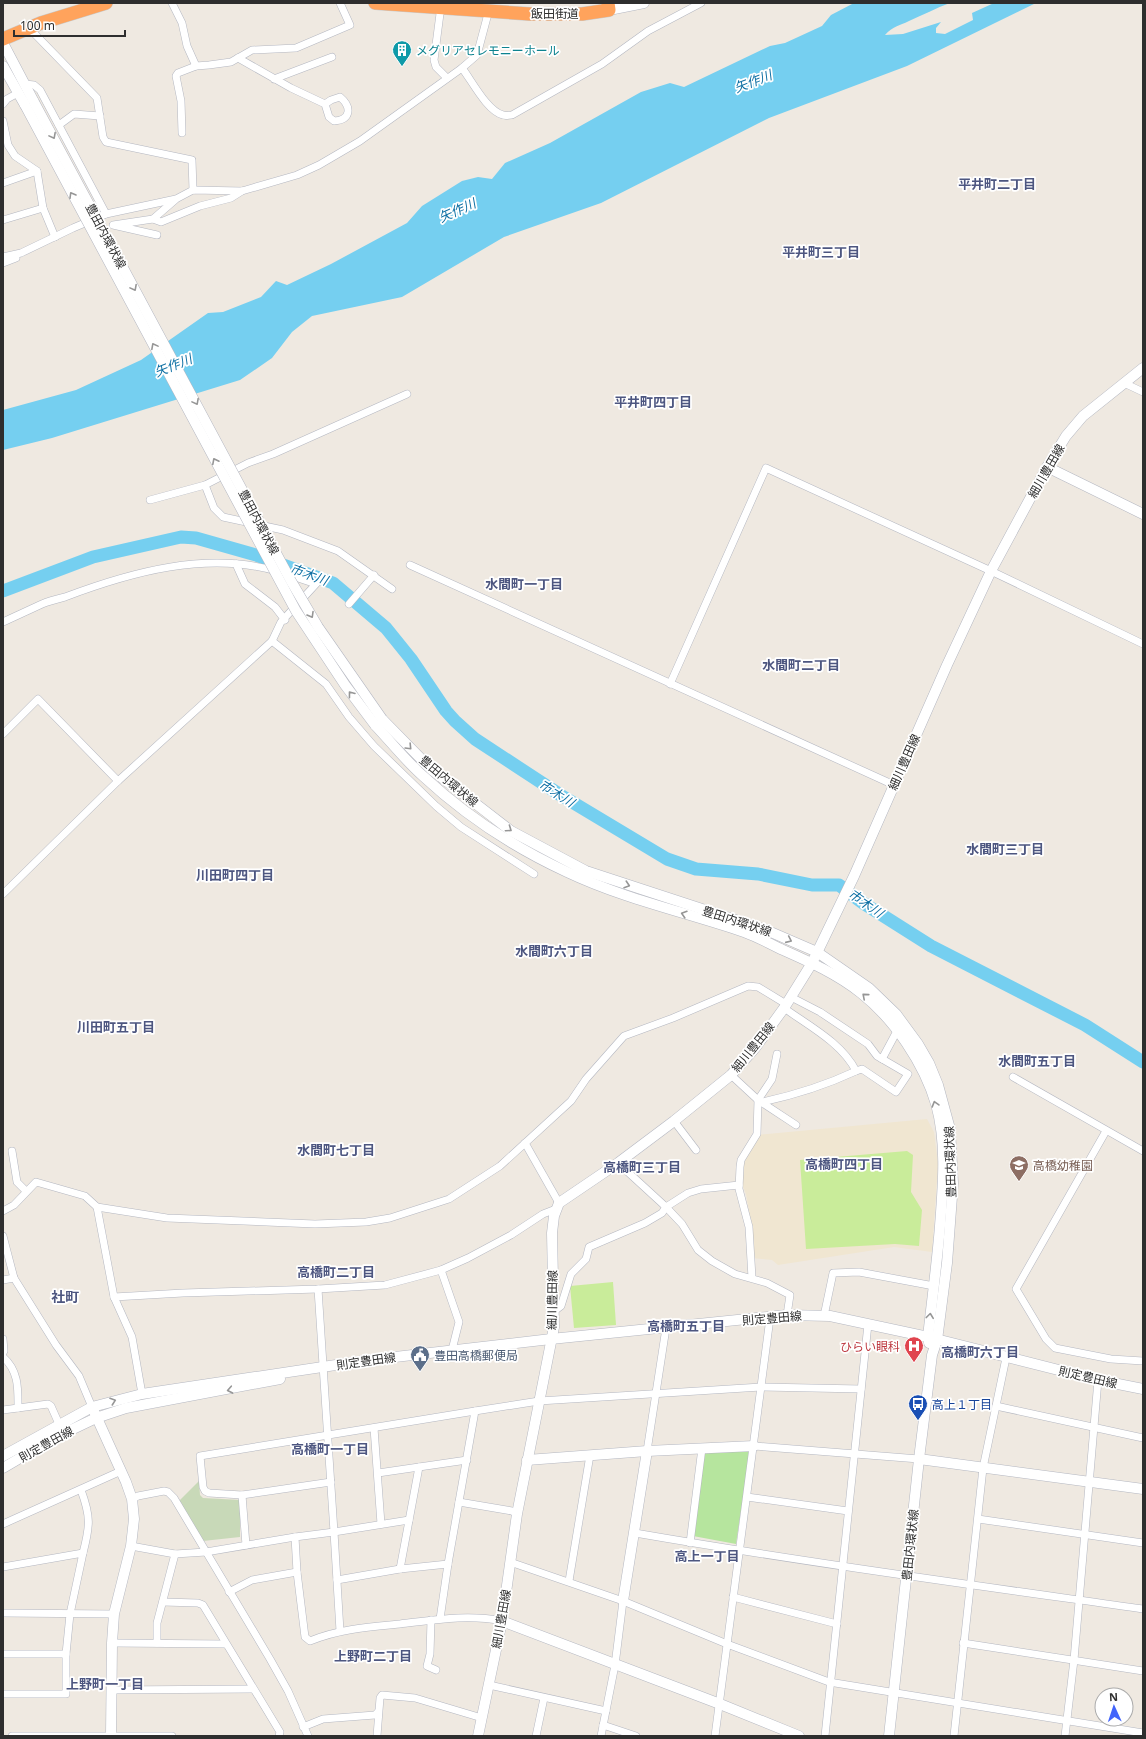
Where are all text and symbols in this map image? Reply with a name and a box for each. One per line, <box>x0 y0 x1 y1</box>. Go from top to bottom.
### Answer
street label: 飯田街道 <box>531 5 579 22</box>
scale bar <box>14 12 125 38</box>
text: 100 m <box>20 17 55 34</box>
building icon: メグリアセレモニーホール <box>391 39 413 67</box>
place label: メグリアセレモニーホール <box>416 42 560 59</box>
water label: 矢作川 <box>732 65 776 96</box>
one-way arrow <box>48 132 56 139</box>
district label: 平井町二丁目 <box>958 175 1036 193</box>
one-way arrow <box>70 192 77 199</box>
water label: 矢作川 <box>436 193 480 226</box>
street label: 豊田内環状線 <box>82 200 130 272</box>
district label: 平井町三丁目 <box>782 243 860 261</box>
one-way arrow <box>129 284 137 291</box>
one-way arrow <box>151 343 158 350</box>
water label: 矢作川 <box>152 349 196 381</box>
district label: 平井町四丁目 <box>614 393 692 411</box>
one-way arrow <box>191 398 198 406</box>
street label: 細川豊田線 <box>1024 441 1068 501</box>
one-way arrow <box>213 458 220 465</box>
street label: 豊田内環状線 <box>235 486 283 558</box>
water label: 市木川 <box>288 559 332 590</box>
district label: 水間町一丁目 <box>485 575 563 593</box>
one-way arrow <box>306 611 313 618</box>
district label: 水間町二丁目 <box>762 656 840 674</box>
one-way arrow <box>349 691 356 698</box>
street label: 細川豊田線 <box>884 731 924 793</box>
one-way arrow <box>404 742 412 750</box>
street label: 豊田内環状線 <box>416 751 482 811</box>
water label: 市木川 <box>536 775 580 812</box>
one-way arrow <box>505 824 512 831</box>
district label: 水間町三丁目 <box>966 840 1044 858</box>
district label: 川田町四丁目 <box>196 866 274 884</box>
one-way arrow <box>623 880 630 888</box>
water label: 市木川 <box>845 884 889 923</box>
street label: 豊田内環状線 <box>700 902 774 940</box>
one-way arrow <box>681 910 688 919</box>
one-way arrow <box>785 935 793 943</box>
district label: 水間町六丁目 <box>515 942 593 960</box>
one-way arrow <box>862 994 870 1001</box>
district label: 川田町五丁目 <box>77 1018 155 1036</box>
street label: 細川豊田線 <box>728 1018 778 1076</box>
district label: 水間町五丁目 <box>998 1052 1076 1070</box>
one-way arrow <box>931 1101 940 1108</box>
street label: 豊田内環状線 <box>940 1126 960 1198</box>
district label: 水間町七丁目 <box>297 1141 375 1159</box>
school or university icon: 高橋幼稚園 <box>1008 1154 1030 1182</box>
district label: 高橋町四丁目 <box>805 1155 883 1173</box>
place label: 高橋幼稚園 <box>1033 1157 1093 1174</box>
district label: 高橋町三丁目 <box>603 1158 681 1176</box>
district label: 高橋町二丁目 <box>297 1263 375 1281</box>
street label: 細川豊田線 <box>543 1270 561 1330</box>
district label: 社町 <box>51 1287 79 1306</box>
street label: 則定豊田線 <box>741 1307 803 1329</box>
one-way arrow <box>925 1313 934 1319</box>
district label: 高橋町五丁目 <box>647 1317 725 1335</box>
hospital icon: ひらい眼科 <box>903 1335 925 1363</box>
place label: ひらい眼科 <box>840 1338 900 1355</box>
district label: 高橋町六丁目 <box>941 1343 1019 1361</box>
public building icon: 豊田高橋郵便局 <box>409 1344 431 1372</box>
place label: 豊田高橋郵便局 <box>434 1347 518 1364</box>
street label: 則定豊田線 <box>335 1348 397 1374</box>
street label: 則定豊田線 <box>1057 1362 1119 1392</box>
one-way arrow <box>227 1385 234 1393</box>
bus stop icon: 高上１丁目 <box>907 1393 929 1421</box>
place label: 高上１丁目 <box>932 1396 992 1413</box>
one-way arrow <box>109 1398 116 1406</box>
street label: 則定豊田線 <box>16 1422 76 1466</box>
district label: 高橋町一丁目 <box>291 1440 369 1458</box>
street label: 豊田内環状線 <box>898 1508 922 1582</box>
district label: 高上一丁目 <box>674 1547 740 1565</box>
street label: 細川豊田線 <box>487 1588 515 1650</box>
district label: 上野町二丁目 <box>334 1647 412 1665</box>
district label: 上野町一丁目 <box>66 1675 144 1693</box>
north arrow <box>1094 1687 1134 1727</box>
text: N <box>1109 1689 1118 1704</box>

